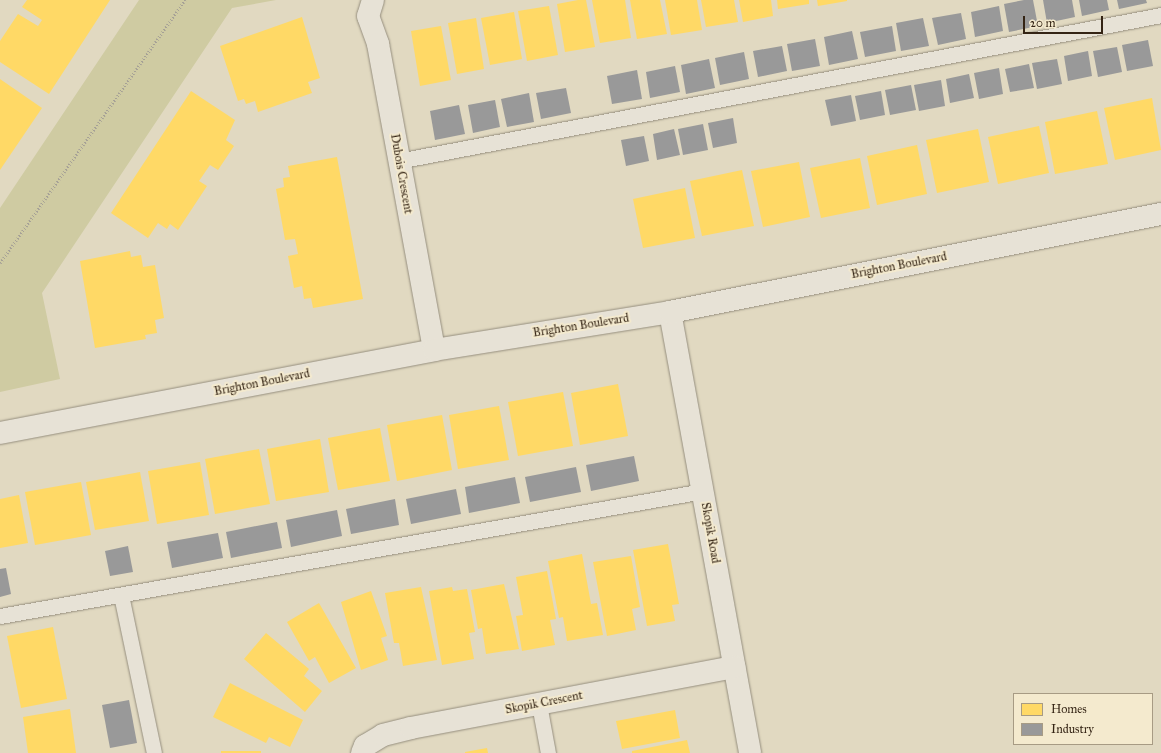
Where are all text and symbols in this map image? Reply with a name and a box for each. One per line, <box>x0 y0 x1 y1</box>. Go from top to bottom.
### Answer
scale bar <box>1025 8 1105 34</box>
text: 20 m <box>1030 16 1056 30</box>
street label: Dubois Crescent <box>387 133 415 215</box>
street label: Brighton Boulevard <box>850 250 948 282</box>
street label: Brighton Boulevard <box>532 311 630 341</box>
street label: Brighton Boulevard <box>213 367 311 399</box>
street label: Skopik Road <box>698 501 722 565</box>
street label: Skopik Crescent <box>504 688 584 718</box>
legend <box>1013 693 1153 745</box>
text: Homes <box>1051 702 1087 716</box>
text: Industry <box>1051 722 1094 736</box>

